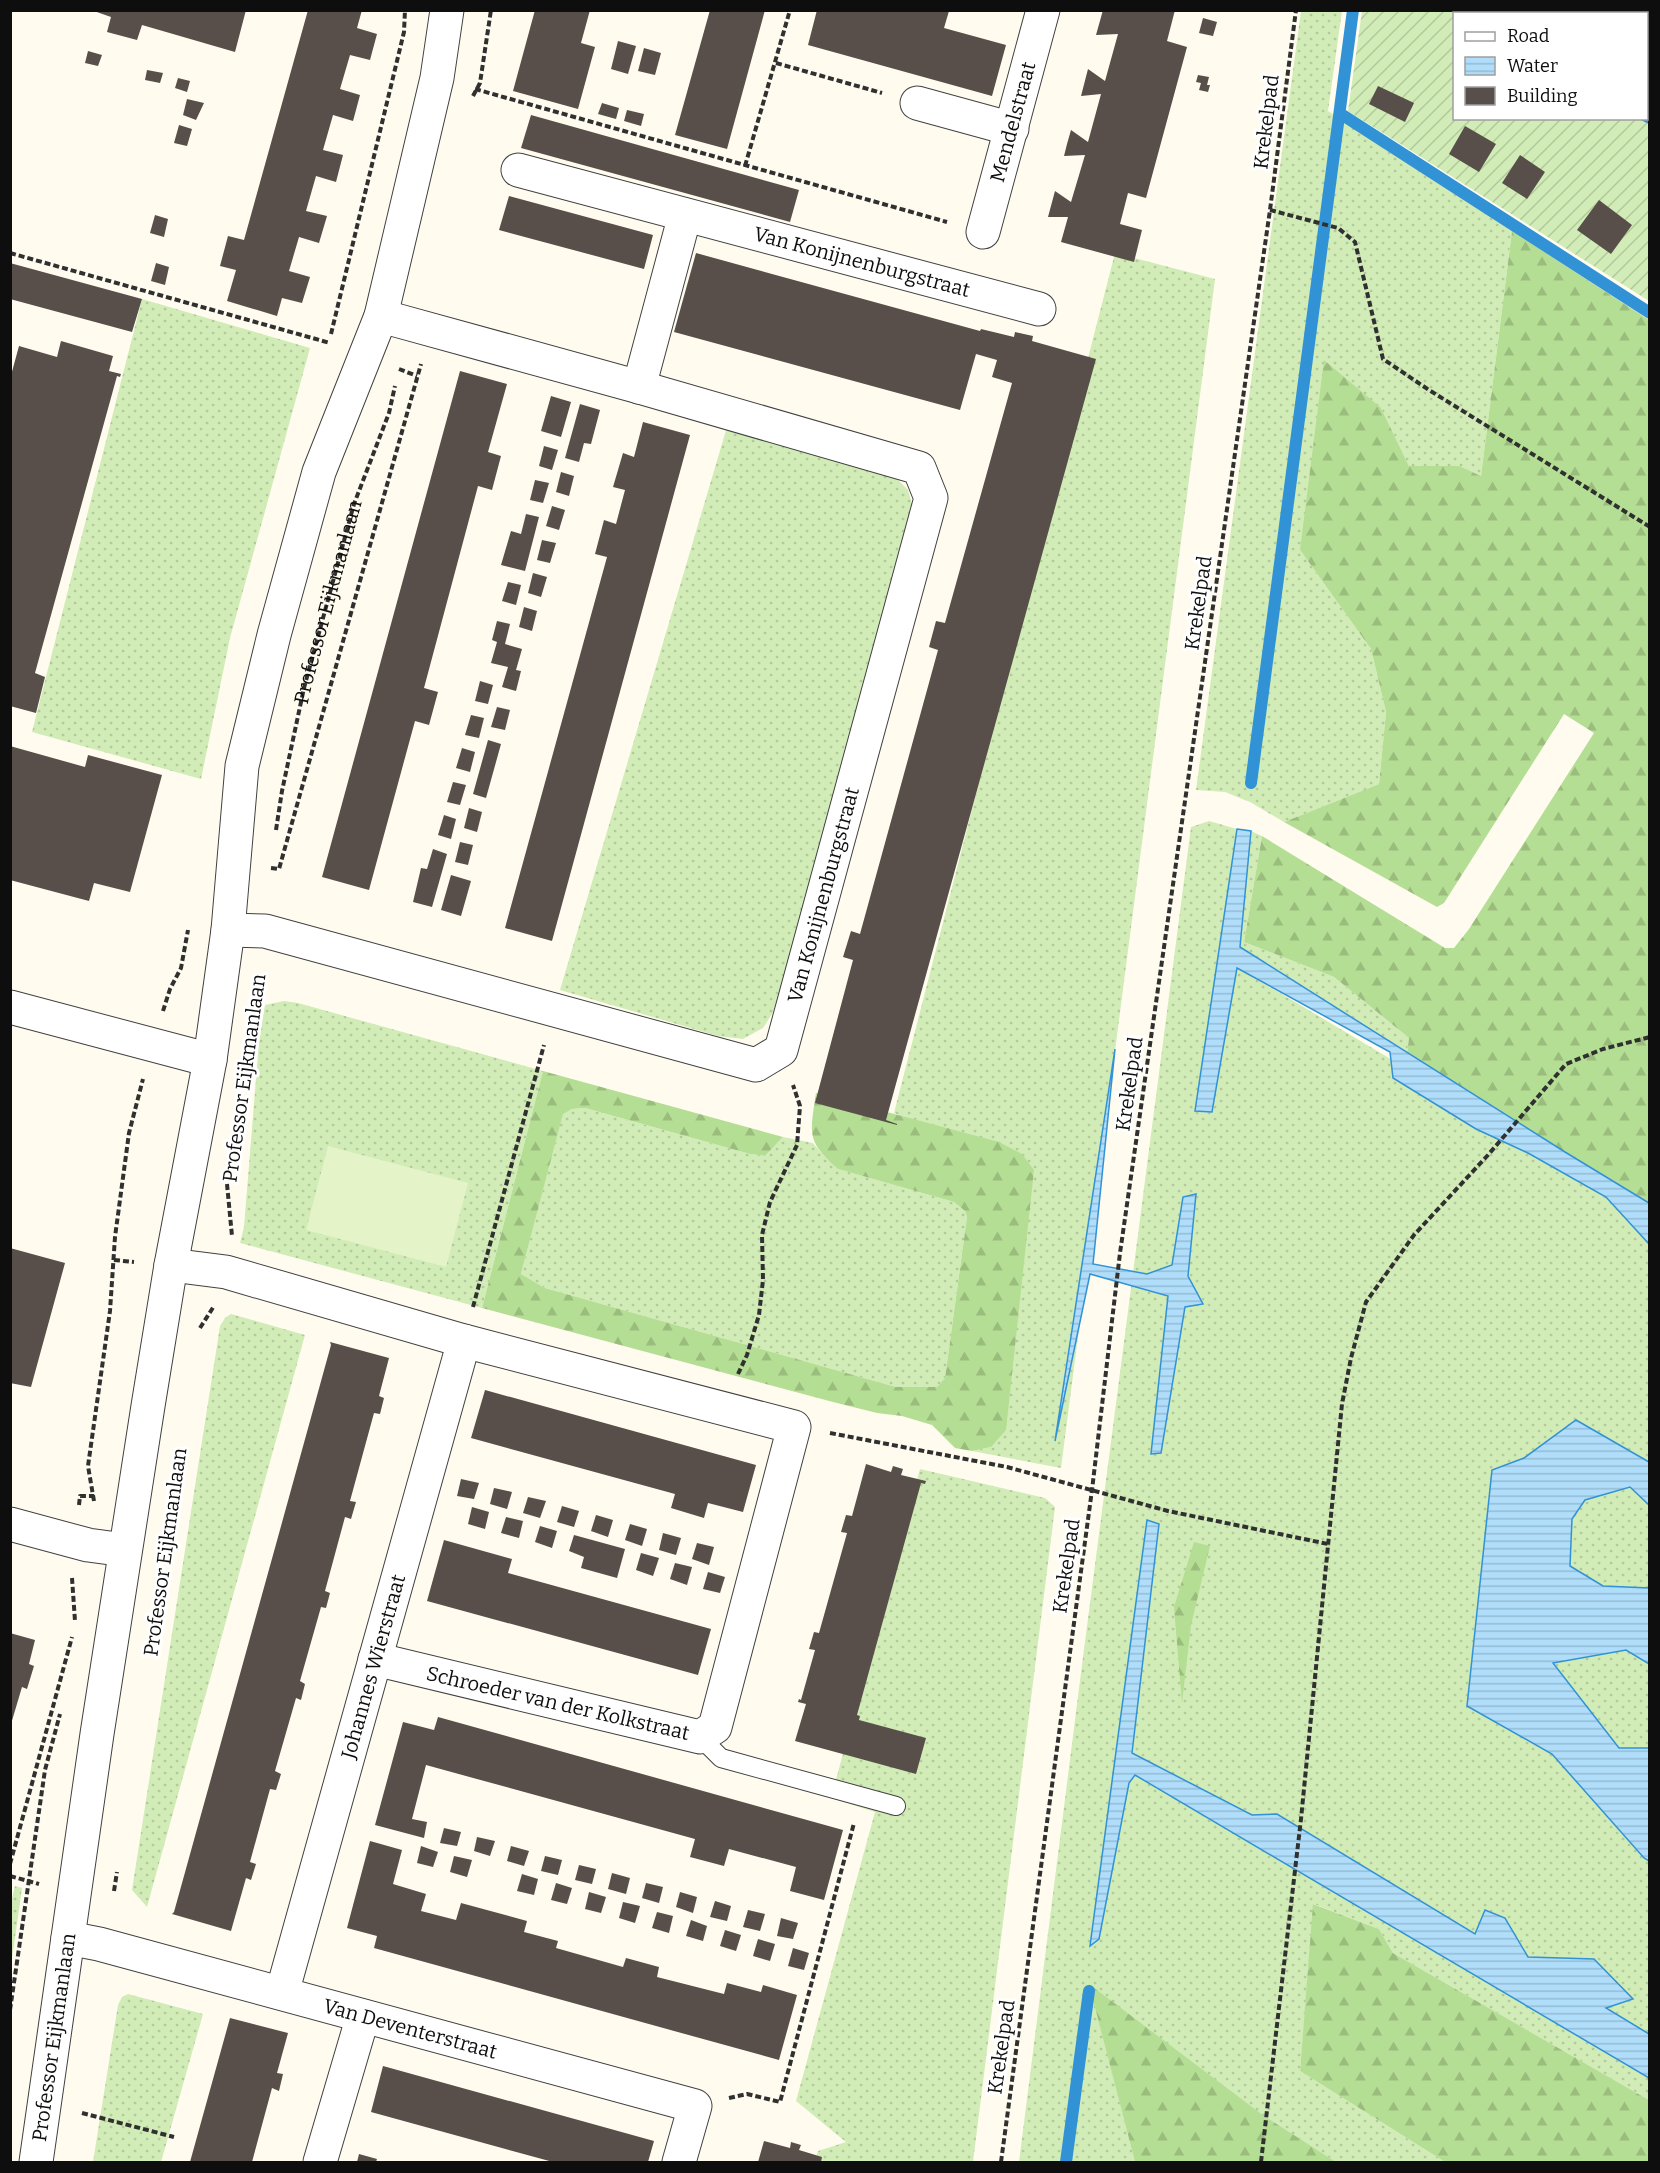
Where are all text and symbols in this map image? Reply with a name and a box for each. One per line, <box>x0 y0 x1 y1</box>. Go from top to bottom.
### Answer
legend <box>1453 12 1648 120</box>
text: Road <box>1507 25 1550 47</box>
text: Water <box>1507 55 1558 77</box>
street label: Mendelstraat <box>985 59 1040 185</box>
street label: Krekelpad <box>1248 73 1284 171</box>
text: Building <box>1507 85 1578 107</box>
street label: Van Konijnenburgstraat <box>751 221 973 302</box>
street label: Professor Eijkmanlaan <box>289 497 367 706</box>
street label: Krekelpad <box>1179 554 1217 652</box>
street label: Van Konijnenburgstraat <box>782 784 864 1005</box>
street label: Professor Eijkmanlaan <box>217 972 272 1184</box>
street label: Krekelpad <box>1110 1035 1148 1133</box>
street label: Professor Eijkmanlaan <box>138 1446 193 1658</box>
street label: Krekelpad <box>1047 1517 1085 1615</box>
street label: Johannes Wierstraat <box>336 1572 410 1762</box>
street label: Schroeder van der Kolkstraat <box>424 1661 692 1745</box>
street label: Professor Eijkmanlaan <box>27 1931 81 2143</box>
street label: Van Deventerstraat <box>321 1994 500 2064</box>
street label: Krekelpad <box>982 1998 1020 2096</box>

